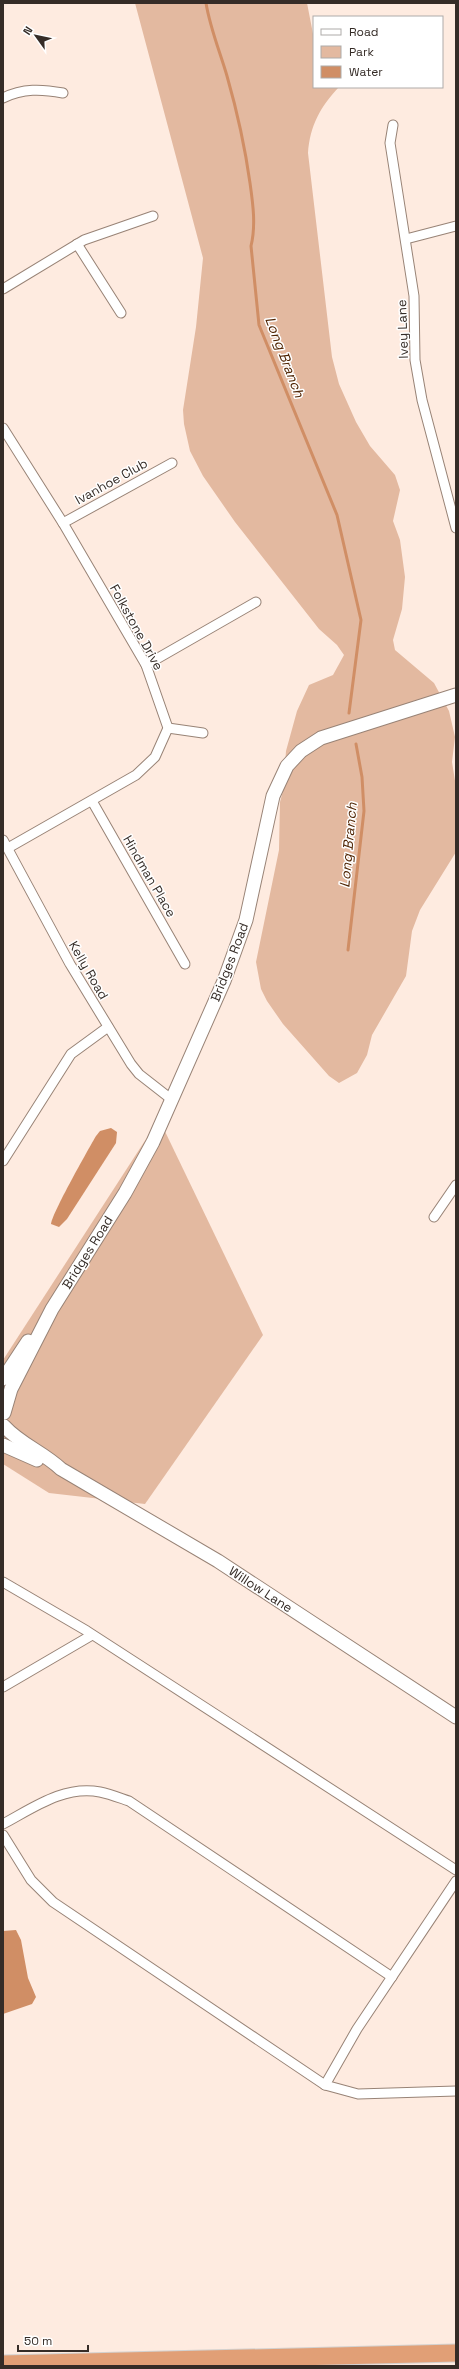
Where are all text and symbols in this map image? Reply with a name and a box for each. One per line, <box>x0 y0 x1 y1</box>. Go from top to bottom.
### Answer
north arrow <box>16 16 56 56</box>
legend <box>313 16 443 88</box>
text: N <box>20 24 35 37</box>
text: Road <box>349 24 378 40</box>
text: Park <box>349 44 374 60</box>
text: Water <box>349 64 383 80</box>
street label: Ivey Lane <box>393 299 412 359</box>
water label: Long Branch <box>261 314 309 400</box>
street label: Ivanhoe Club <box>72 455 150 508</box>
street label: Folkstone Drive <box>106 581 167 673</box>
water label: Long Branch <box>335 801 361 888</box>
street label: Hindman Place <box>119 832 180 920</box>
street label: Bridges Road <box>207 920 252 1004</box>
street label: Kelly Road <box>65 938 112 1003</box>
street label: Bridges Road <box>58 1212 117 1292</box>
street label: Willow Lane <box>226 1562 296 1616</box>
scale bar <box>18 2327 88 2353</box>
text: 50 m <box>24 2333 52 2349</box>

